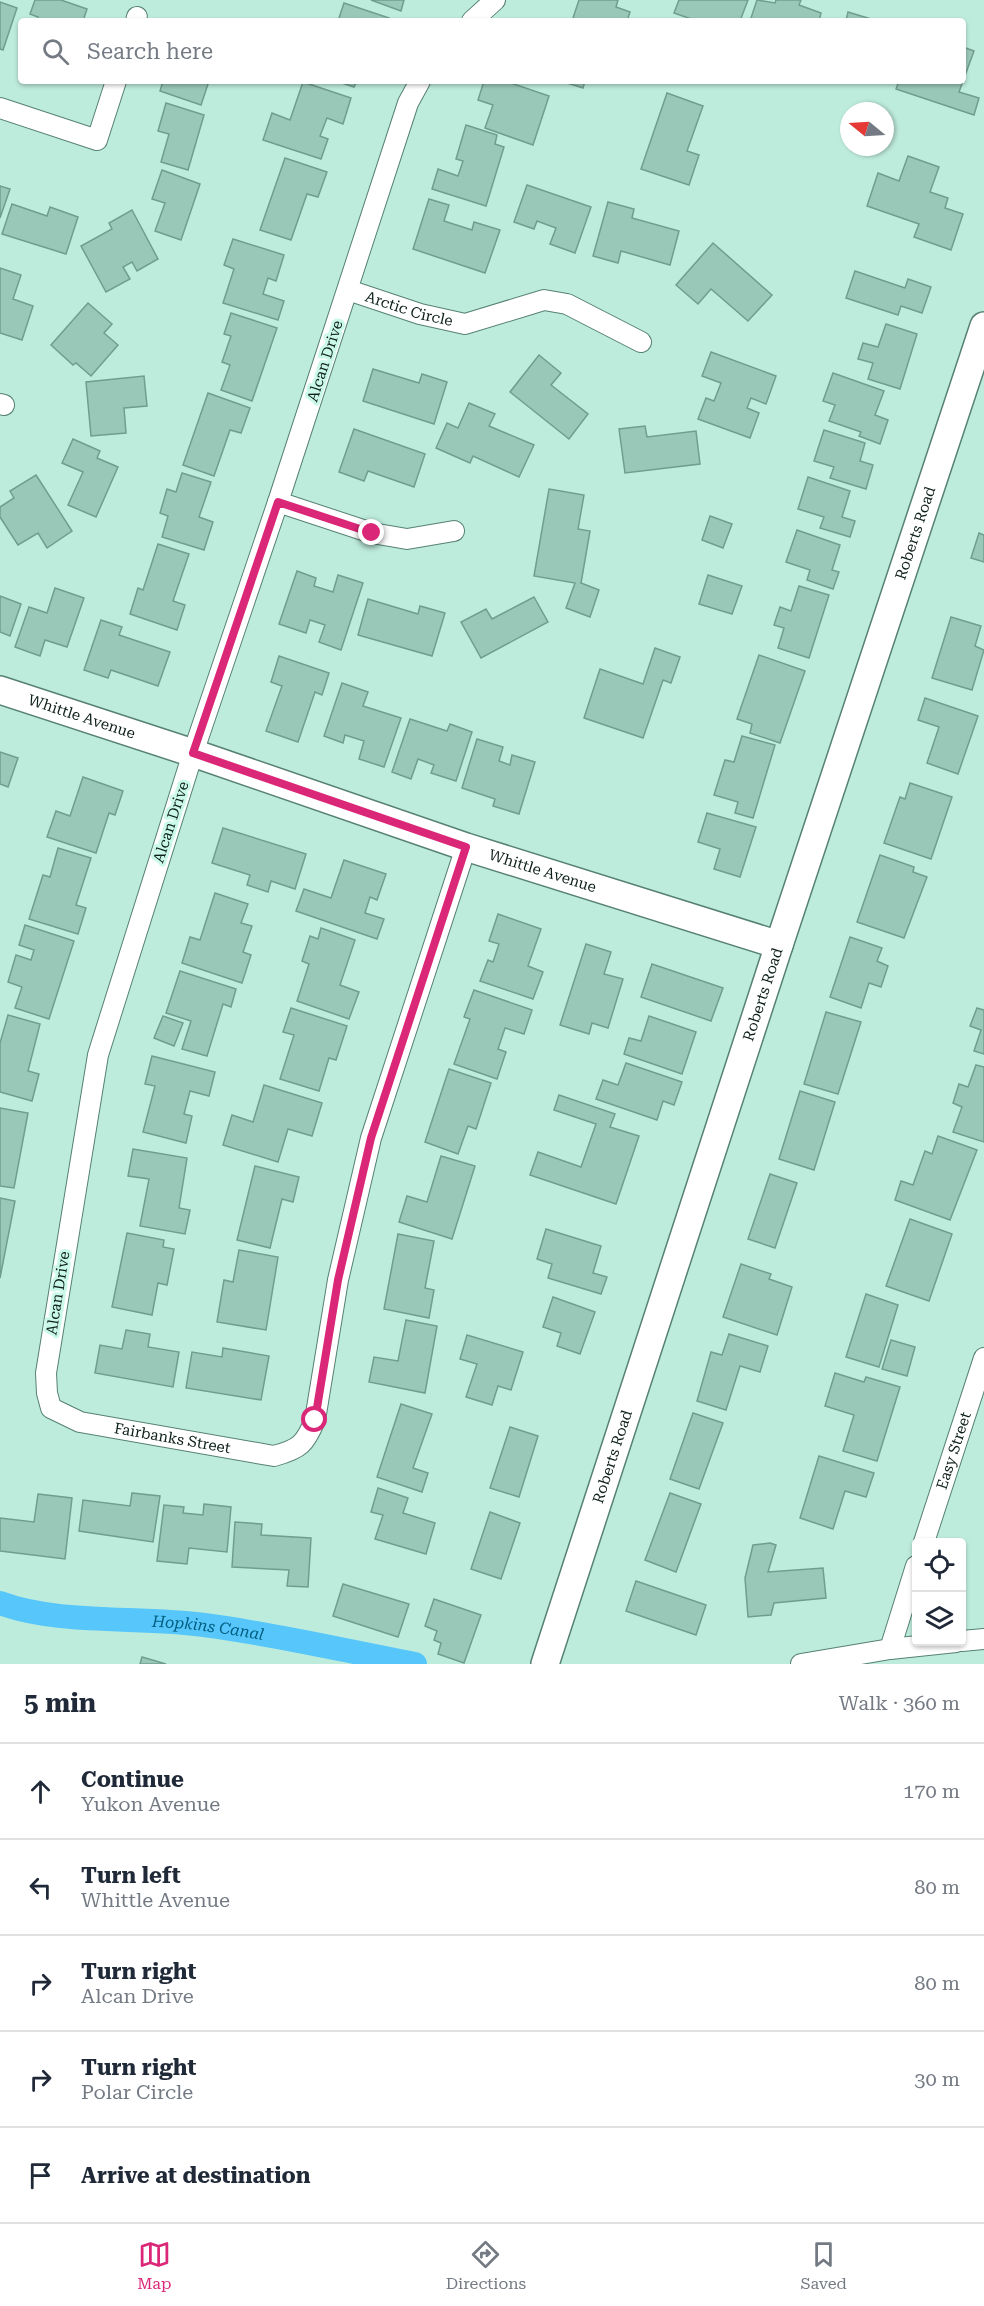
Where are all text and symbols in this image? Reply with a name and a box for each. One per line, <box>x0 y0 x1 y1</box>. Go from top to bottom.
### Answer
search box <box>18 18 966 84</box>
icon: search <box>39 35 72 68</box>
text: Search here <box>87 39 213 64</box>
north arrow <box>840 102 894 156</box>
street label: Arctic Circle <box>363 287 455 330</box>
street label: Alcan Drive <box>303 318 347 404</box>
street label: Roberts Road <box>892 484 939 582</box>
route end <box>358 519 384 545</box>
street label: Whittle Avenue <box>26 691 138 743</box>
street label: Alcan Drive <box>149 779 193 865</box>
street label: Whittle Avenue <box>487 846 599 896</box>
street label: Roberts Road <box>739 945 787 1044</box>
street label: Alcan Drive <box>43 1250 73 1336</box>
route start <box>301 1406 327 1432</box>
street label: Roberts Road <box>589 1407 636 1506</box>
street label: Easy Street <box>933 1409 975 1492</box>
street label: Fairbanks Street <box>113 1419 232 1457</box>
map controls <box>912 1538 966 1646</box>
button: locate <box>912 1538 966 1592</box>
button: layers <box>912 1592 966 1646</box>
water label: Hopkins Canal <box>150 1612 266 1644</box>
text: 5 min <box>24 1688 96 1718</box>
text: Walk · 360 m <box>839 1691 960 1715</box>
text: Continue <box>81 1767 184 1792</box>
icon: ahead <box>24 1775 57 1808</box>
text: 170 m <box>903 1779 960 1803</box>
text: Yukon Avenue <box>81 1792 220 1816</box>
text: Turn left <box>81 1863 181 1888</box>
icon: left <box>24 1871 57 1904</box>
text: 80 m <box>914 1875 960 1899</box>
text: Whittle Avenue <box>81 1888 230 1912</box>
text: Turn right <box>81 1959 196 1984</box>
icon: right <box>24 1967 57 2000</box>
text: 80 m <box>914 1971 960 1995</box>
text: Alcan Drive <box>81 1984 194 2008</box>
text: Turn right <box>81 2055 196 2080</box>
icon: right <box>24 2063 57 2096</box>
text: 30 m <box>914 2067 960 2091</box>
text: Polar Circle <box>81 2080 193 2104</box>
icon: arrive <box>24 2159 57 2192</box>
text: Arrive at destination <box>81 2163 310 2188</box>
tab: Map <box>137 2238 171 2293</box>
tab: Directions <box>446 2238 526 2293</box>
tab: Saved <box>800 2238 847 2293</box>

